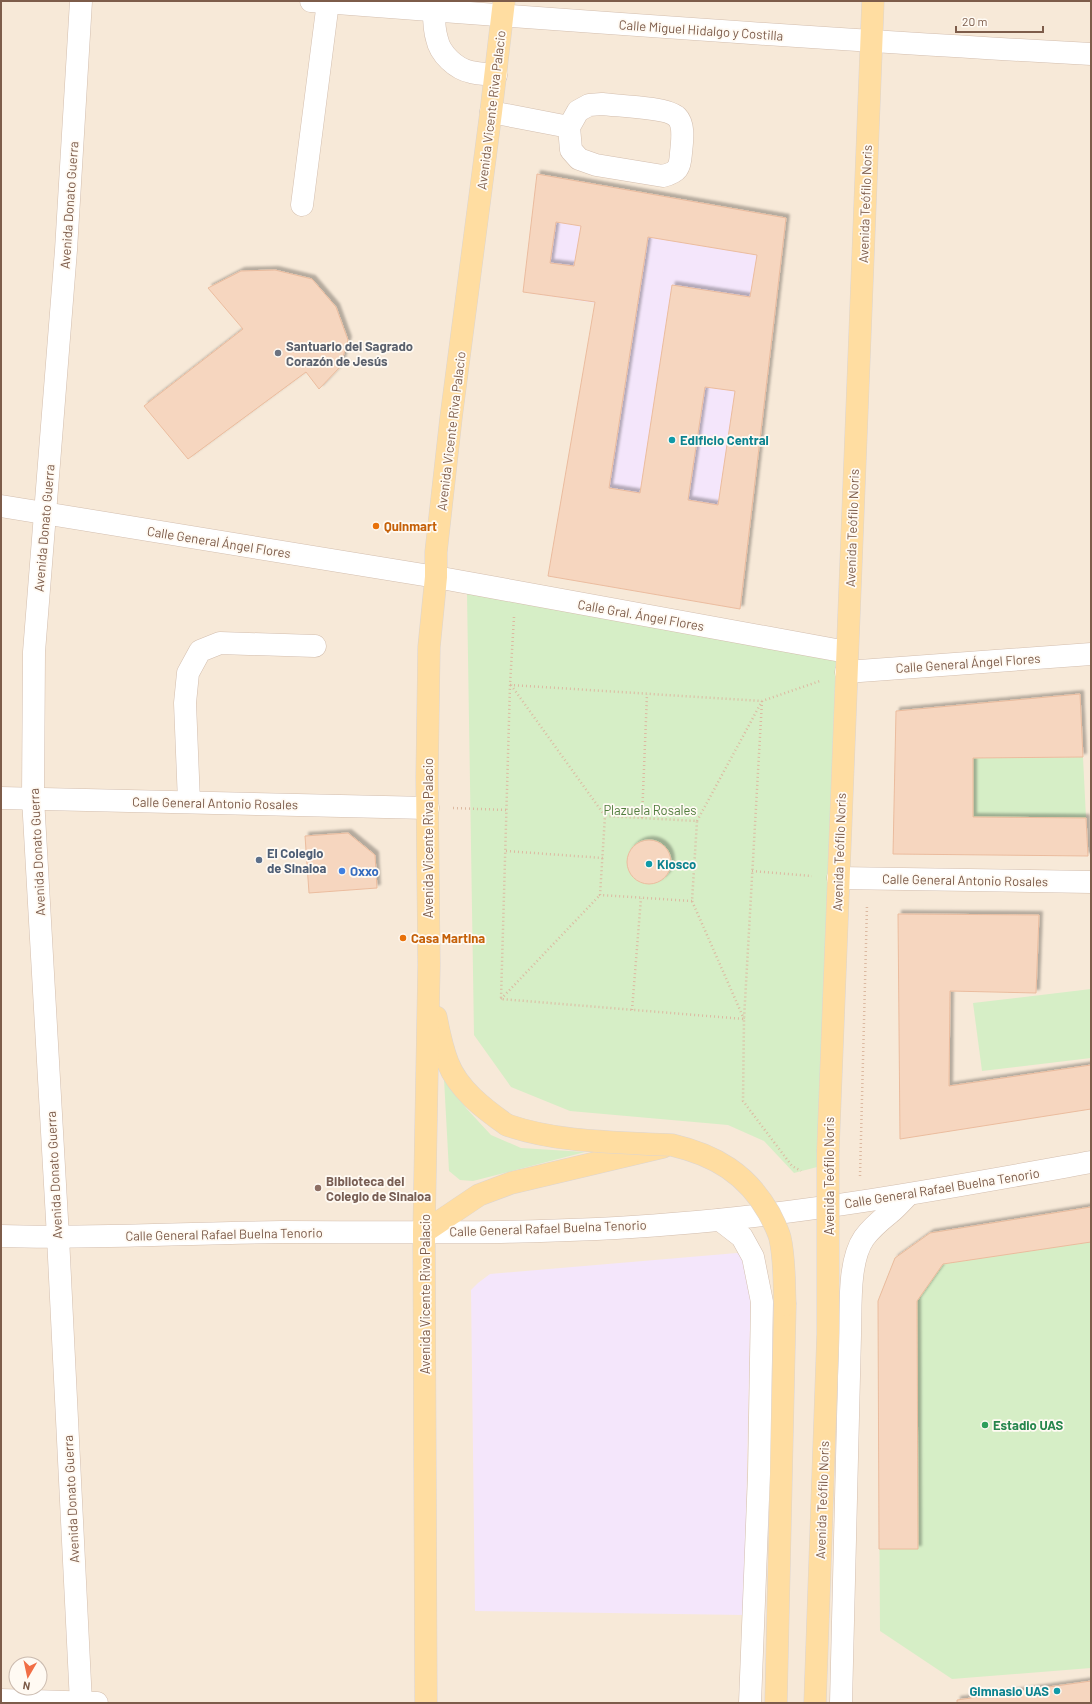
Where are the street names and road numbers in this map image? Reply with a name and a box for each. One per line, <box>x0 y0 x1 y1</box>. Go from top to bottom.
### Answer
street label: Calle Miguel Hidalgo y Costilla <box>618 16 784 44</box>
street label: Avenida Vicente Riva Palacio <box>473 29 509 191</box>
street label: Avenida Donato Guerra <box>57 141 81 269</box>
street label: Avenida Teófilo Noris <box>855 145 875 263</box>
street label: Avenida Vicente Riva Palacio <box>433 350 469 512</box>
street label: Avenida Donato Guerra <box>30 464 58 592</box>
street label: Avenida Teófilo Noris <box>842 469 862 587</box>
street label: Calle General Ángel Flores <box>146 523 292 561</box>
street label: Calle Gral. Ángel Flores <box>577 596 705 634</box>
street label: Calle General Ángel Flores <box>895 650 1041 676</box>
street label: Avenida Vicente Riva Palacio <box>420 758 436 918</box>
street label: Avenida Donato Guerra <box>26 788 48 916</box>
street label: Avenida Teófilo Noris <box>829 793 849 911</box>
street label: Calle General Antonio Rosales <box>132 794 298 812</box>
street label: Calle General Antonio Rosales <box>882 871 1048 889</box>
street label: Avenida Donato Guerra <box>43 1111 65 1239</box>
street label: Avenida Teófilo Noris <box>821 1117 837 1235</box>
street label: Calle General Rafael Buelna Tenorio <box>843 1165 1041 1211</box>
street label: Avenida Vicente Riva Palacio <box>417 1214 433 1374</box>
street label: Calle General Rafael Buelna Tenorio <box>449 1217 647 1239</box>
street label: Calle General Rafael Buelna Tenorio <box>125 1224 323 1244</box>
street label: Avenida Donato Guerra <box>60 1435 82 1563</box>
street label: Avenida Teófilo Noris <box>812 1441 832 1559</box>

